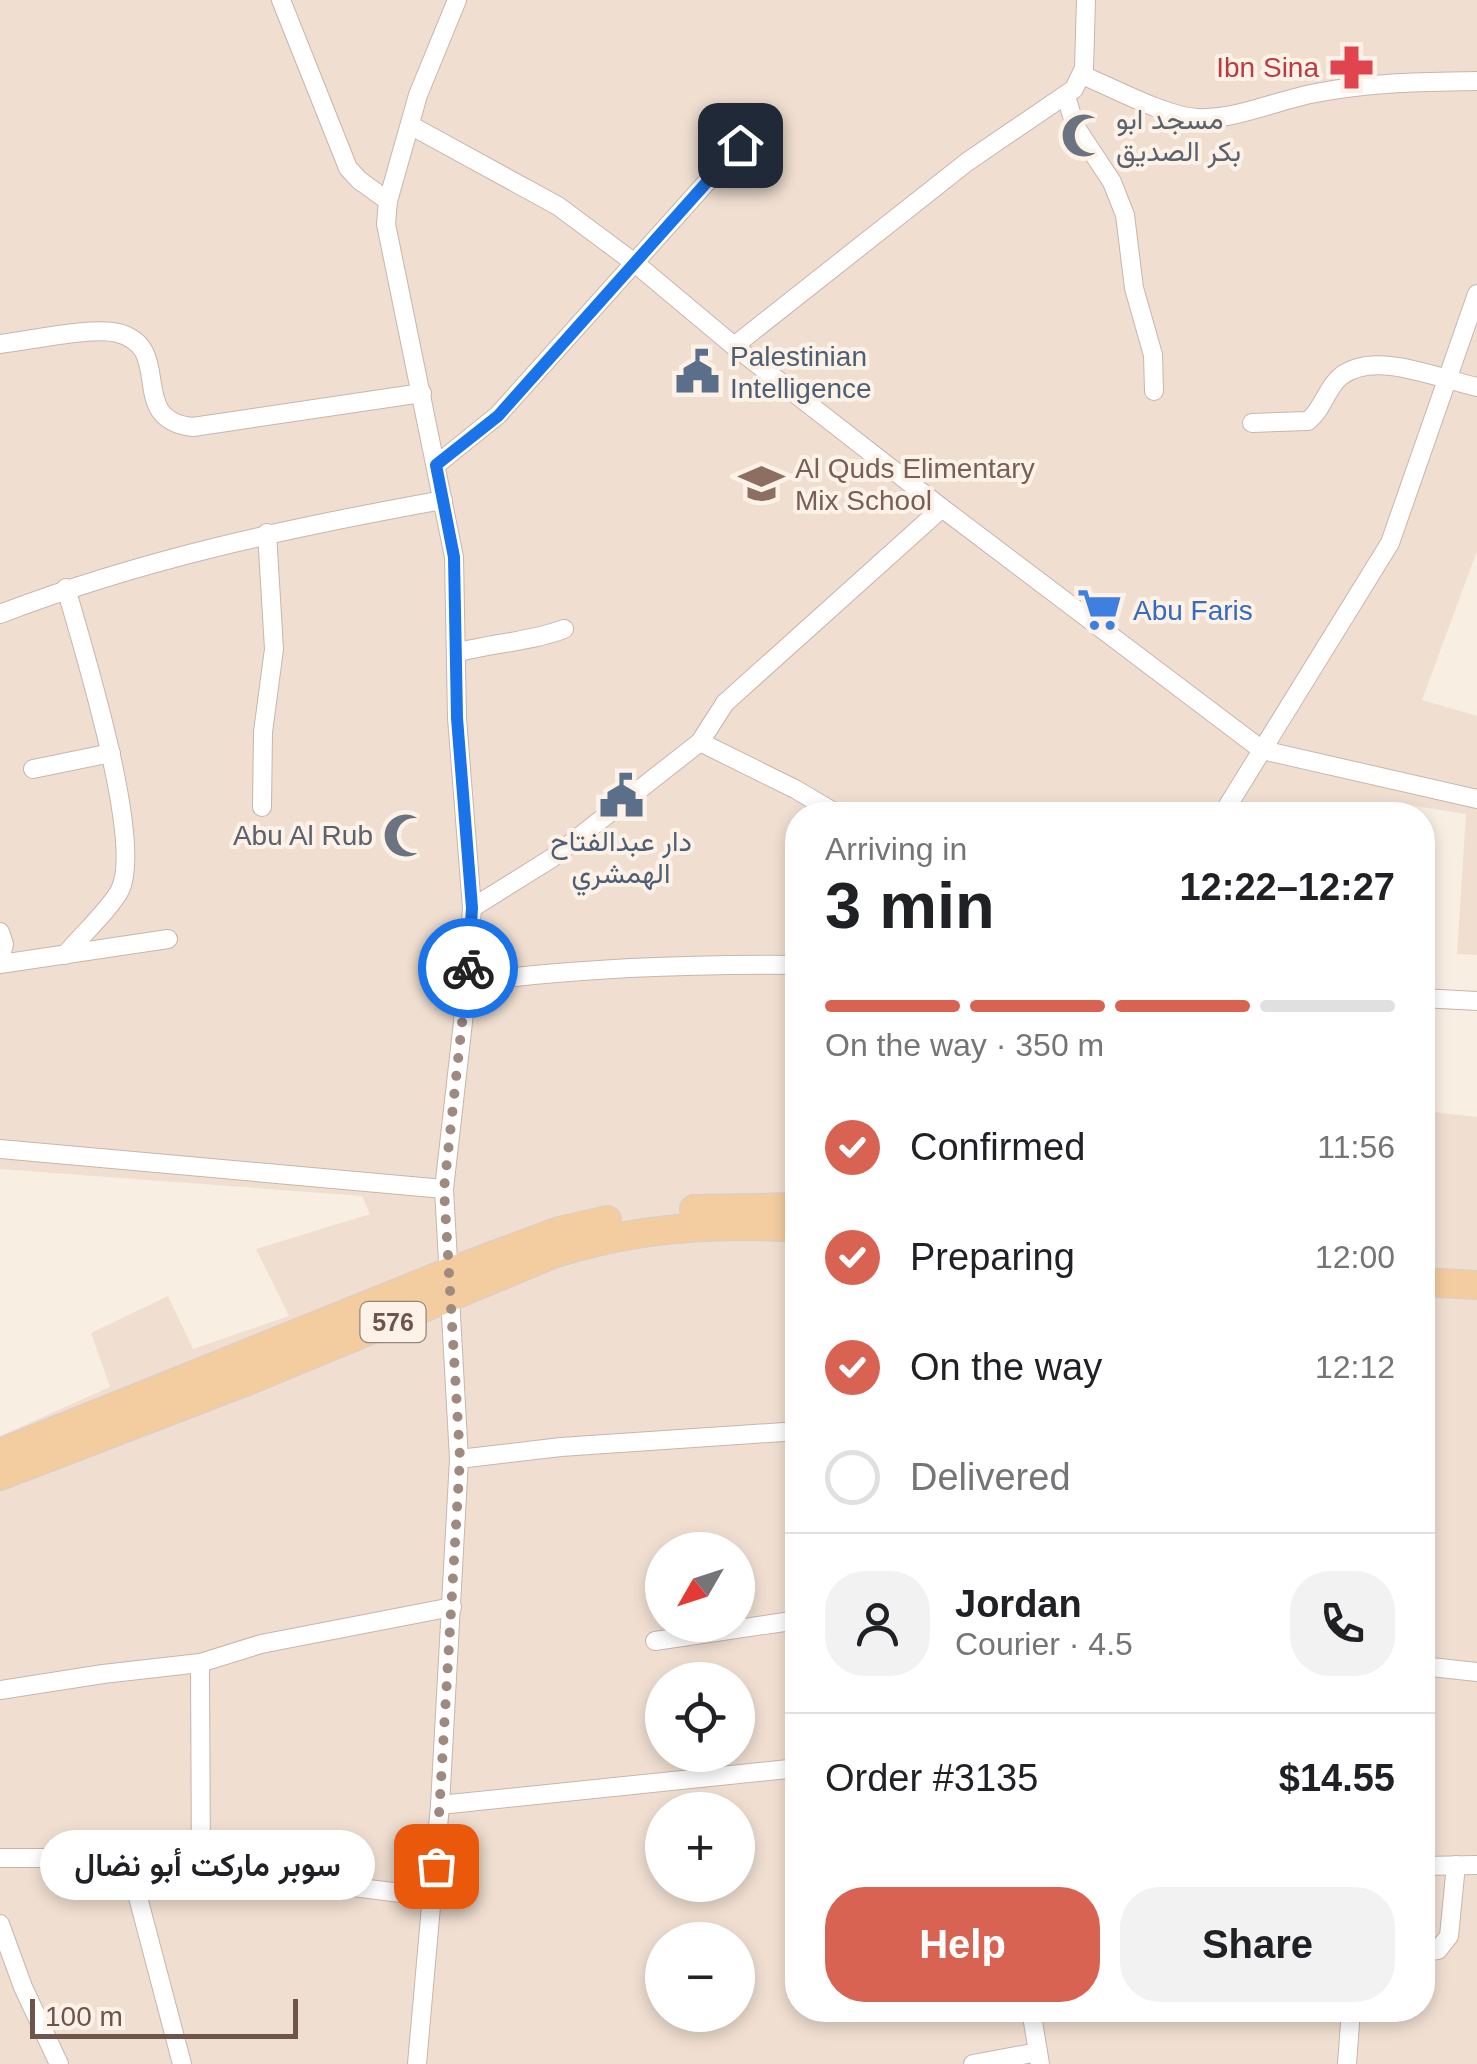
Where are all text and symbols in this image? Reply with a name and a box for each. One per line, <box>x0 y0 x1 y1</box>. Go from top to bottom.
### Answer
pharmacy icon: Ibn Sina <box>1328 43 1376 91</box>
place label: Ibn Sina <box>1216 52 1319 83</box>
pin <box>698 103 783 188</box>
place label: مسجد ابو بكر الصديق <box>1116 104 1241 169</box>
mosque icon: مسجد ابو بكر الصديق <box>1059 111 1107 159</box>
icon: home <box>713 118 768 173</box>
place label: Palestinian Intelligence <box>730 341 872 404</box>
public building icon: Palestinian Intelligence <box>673 348 721 396</box>
place label: Al Quds Elimentary Mix School <box>795 453 1035 516</box>
school or university icon: Al Quds Elimentary Mix School <box>738 460 786 508</box>
supermarket icon: Abu Faris <box>1076 586 1124 634</box>
place label: Abu Faris <box>1133 595 1253 626</box>
public building icon: دار عبدالفتاح الهمشري <box>597 772 645 820</box>
mosque icon: Abu Al Rub <box>382 811 430 859</box>
place label: Abu Al Rub <box>233 820 373 851</box>
place label: دار عبدالفتاح الهمشري <box>550 826 692 896</box>
text: Arriving in <box>825 831 967 867</box>
text: 12:22–12:27 <box>1179 866 1395 908</box>
text: 3 min <box>825 869 995 942</box>
courier <box>418 918 518 1018</box>
icon: bike <box>441 941 496 996</box>
text: On the way · 350 m <box>825 1027 1104 1063</box>
icon: check <box>825 1120 880 1175</box>
text: Confirmed <box>910 1126 1085 1168</box>
text: 11:56 <box>1317 1129 1395 1165</box>
icon: check <box>825 1230 880 1285</box>
text: Preparing <box>910 1236 1075 1278</box>
text: 12:00 <box>1315 1239 1395 1275</box>
road number: 576 <box>360 1302 426 1342</box>
icon: check <box>825 1340 880 1395</box>
text: On the way <box>910 1346 1102 1388</box>
text: 12:12 <box>1315 1349 1395 1385</box>
text: Delivered <box>910 1456 1071 1498</box>
north arrow <box>645 1532 755 1642</box>
map controls <box>645 1532 755 2032</box>
button: person <box>825 1571 930 1676</box>
button: phone <box>1290 1571 1395 1676</box>
text: Jordan <box>955 1583 1082 1625</box>
text: Courier · 4.5 <box>955 1626 1133 1662</box>
button: locate <box>645 1662 755 1772</box>
text: Order #3135 <box>825 1757 1038 1799</box>
text: $14.55 <box>1279 1757 1395 1799</box>
button: + <box>645 1792 755 1902</box>
pin <box>394 1824 479 1909</box>
callout: سوبر ماركت أبو نضال <box>41 1831 376 1901</box>
icon: bag <box>409 1839 464 1894</box>
text: سوبر ماركت أبو نضال <box>74 1847 341 1883</box>
button: Help <box>825 1887 1100 2002</box>
button: Share <box>1120 1887 1395 2002</box>
button: − <box>645 1922 755 2032</box>
scale bar <box>30 1994 298 2038</box>
text: 100 m <box>45 2001 123 2032</box>

